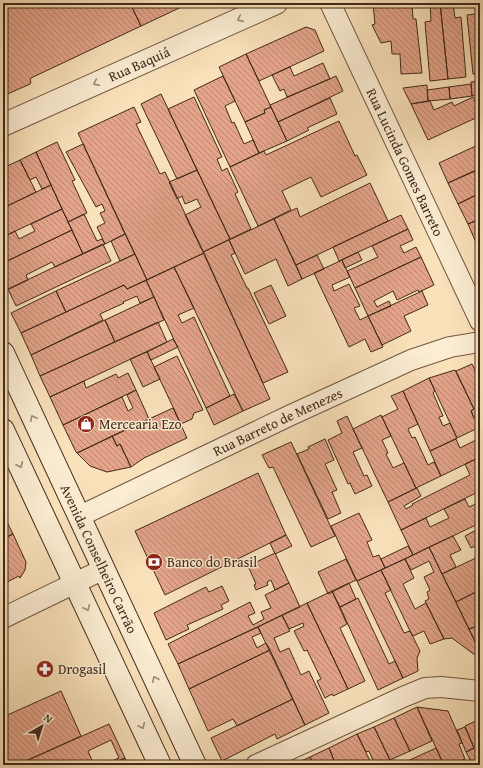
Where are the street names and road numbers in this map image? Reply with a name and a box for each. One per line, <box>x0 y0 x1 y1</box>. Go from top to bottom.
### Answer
street label: Rua Baquiá <box>105 42 173 87</box>
street label: Rua Lucinda Gomes Barreto <box>362 85 449 240</box>
street label: Rua Barreto de Menezes <box>210 383 346 461</box>
street label: Avenida Conselheiro Carrão <box>55 481 142 637</box>

